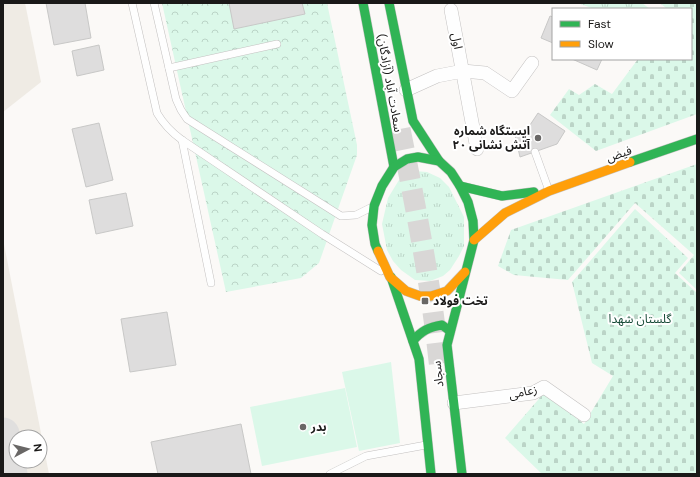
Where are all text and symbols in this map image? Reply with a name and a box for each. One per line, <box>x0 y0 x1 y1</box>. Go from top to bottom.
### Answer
legend <box>552 8 692 60</box>
text: Fast <box>588 16 611 32</box>
street label: اول <box>448 31 466 51</box>
street label: سعادت آباد (آزادگان) <box>373 33 407 133</box>
text: Slow <box>588 36 614 52</box>
place label: ایستگاه شماره ۲۰ آتش نشانی <box>453 123 531 153</box>
marker: ایستگاه شماره ۲۰ آتش نشانی <box>533 133 543 143</box>
street label: فیض <box>604 142 634 166</box>
place label: تخت فولاد <box>433 293 489 309</box>
marker: تخت فولاد <box>420 296 430 306</box>
park label: گلستان شهدا <box>609 311 672 327</box>
street label: سجاد <box>428 360 448 388</box>
street label: زعامی <box>507 381 539 403</box>
place label: بدر <box>310 419 327 435</box>
marker: بدر <box>298 422 308 432</box>
north arrow <box>8 429 48 469</box>
text: N <box>30 443 45 453</box>

